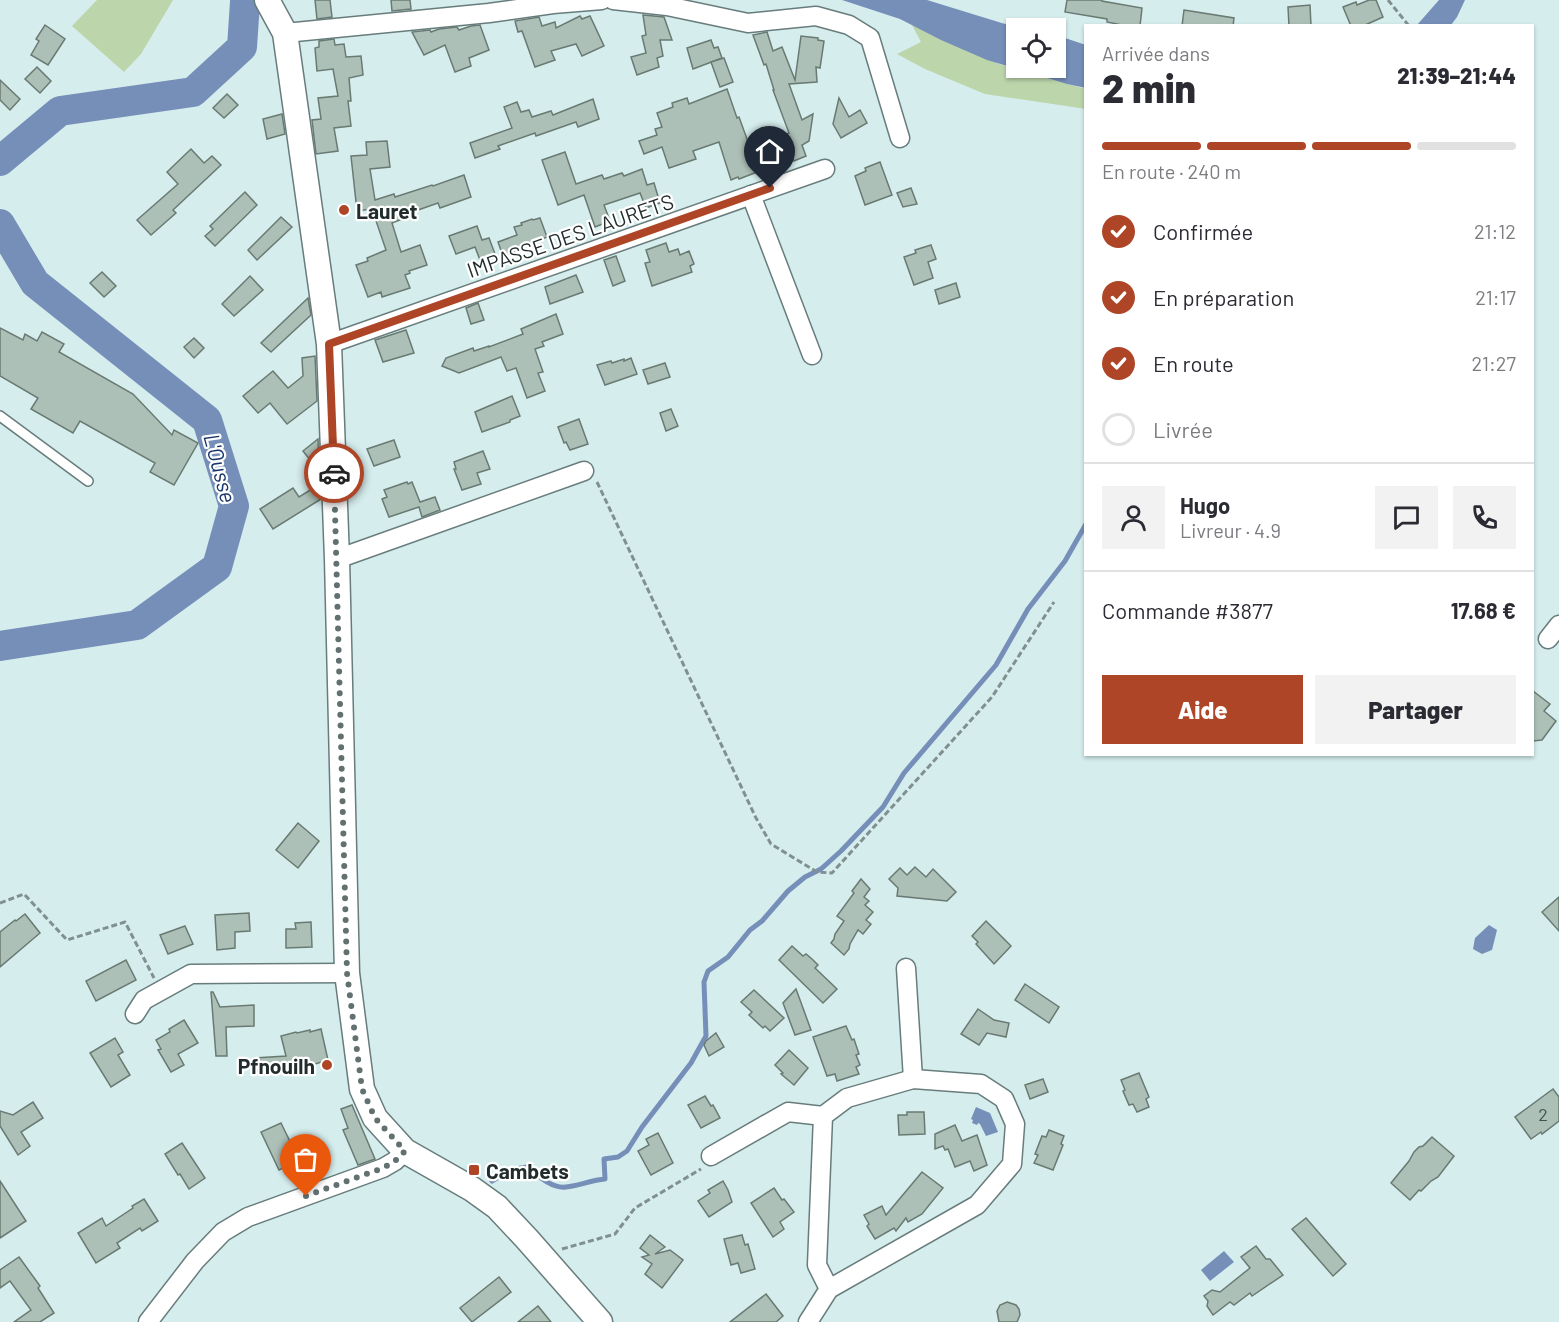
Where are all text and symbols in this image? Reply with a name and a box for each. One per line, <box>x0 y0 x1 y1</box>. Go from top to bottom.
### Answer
map controls <box>1006 18 1066 78</box>
button: locate <box>1006 18 1066 78</box>
text: Arrivée dans <box>1102 41 1210 65</box>
text: 21:39–21:44 <box>1397 62 1516 88</box>
text: 2 min <box>1102 64 1196 111</box>
pin <box>744 126 795 188</box>
icon: home <box>753 135 786 168</box>
text: En route · 240 m <box>1102 159 1241 183</box>
street label: IMPASSE DES LAURETS <box>463 188 677 282</box>
place label: Lauret <box>356 198 418 223</box>
marker: Lauret <box>337 203 351 217</box>
icon: check <box>1102 215 1135 248</box>
text: Confirmée <box>1153 218 1253 244</box>
text: 21:12 <box>1474 219 1516 243</box>
icon: check <box>1102 281 1135 314</box>
text: En préparation <box>1153 284 1294 310</box>
text: 21:17 <box>1475 285 1516 309</box>
icon: check <box>1102 347 1135 380</box>
text: En route <box>1153 350 1234 376</box>
text: 21:27 <box>1472 351 1516 375</box>
text: Livrée <box>1153 416 1213 442</box>
water label: L'Ousse <box>199 431 243 505</box>
courier <box>304 443 364 503</box>
icon: car <box>318 457 351 490</box>
button: person <box>1102 486 1165 549</box>
button: chat <box>1375 486 1438 549</box>
button: phone <box>1453 486 1516 549</box>
text: Hugo <box>1180 492 1230 518</box>
text: Livreur · 4.9 <box>1180 518 1281 542</box>
text: Commande #3877 <box>1102 597 1273 623</box>
text: 17.68 € <box>1451 597 1516 623</box>
button: Aide <box>1102 675 1303 744</box>
button: Partager <box>1315 675 1516 744</box>
place label: Pfnouilh <box>238 1053 315 1078</box>
marker: Pfnouilh <box>320 1058 334 1072</box>
house number: 2 <box>1538 1103 1548 1125</box>
pin <box>280 1134 331 1196</box>
icon: bag <box>289 1143 322 1176</box>
place label: Cambets <box>486 1158 569 1183</box>
marker: Cambets <box>467 1163 481 1177</box>

